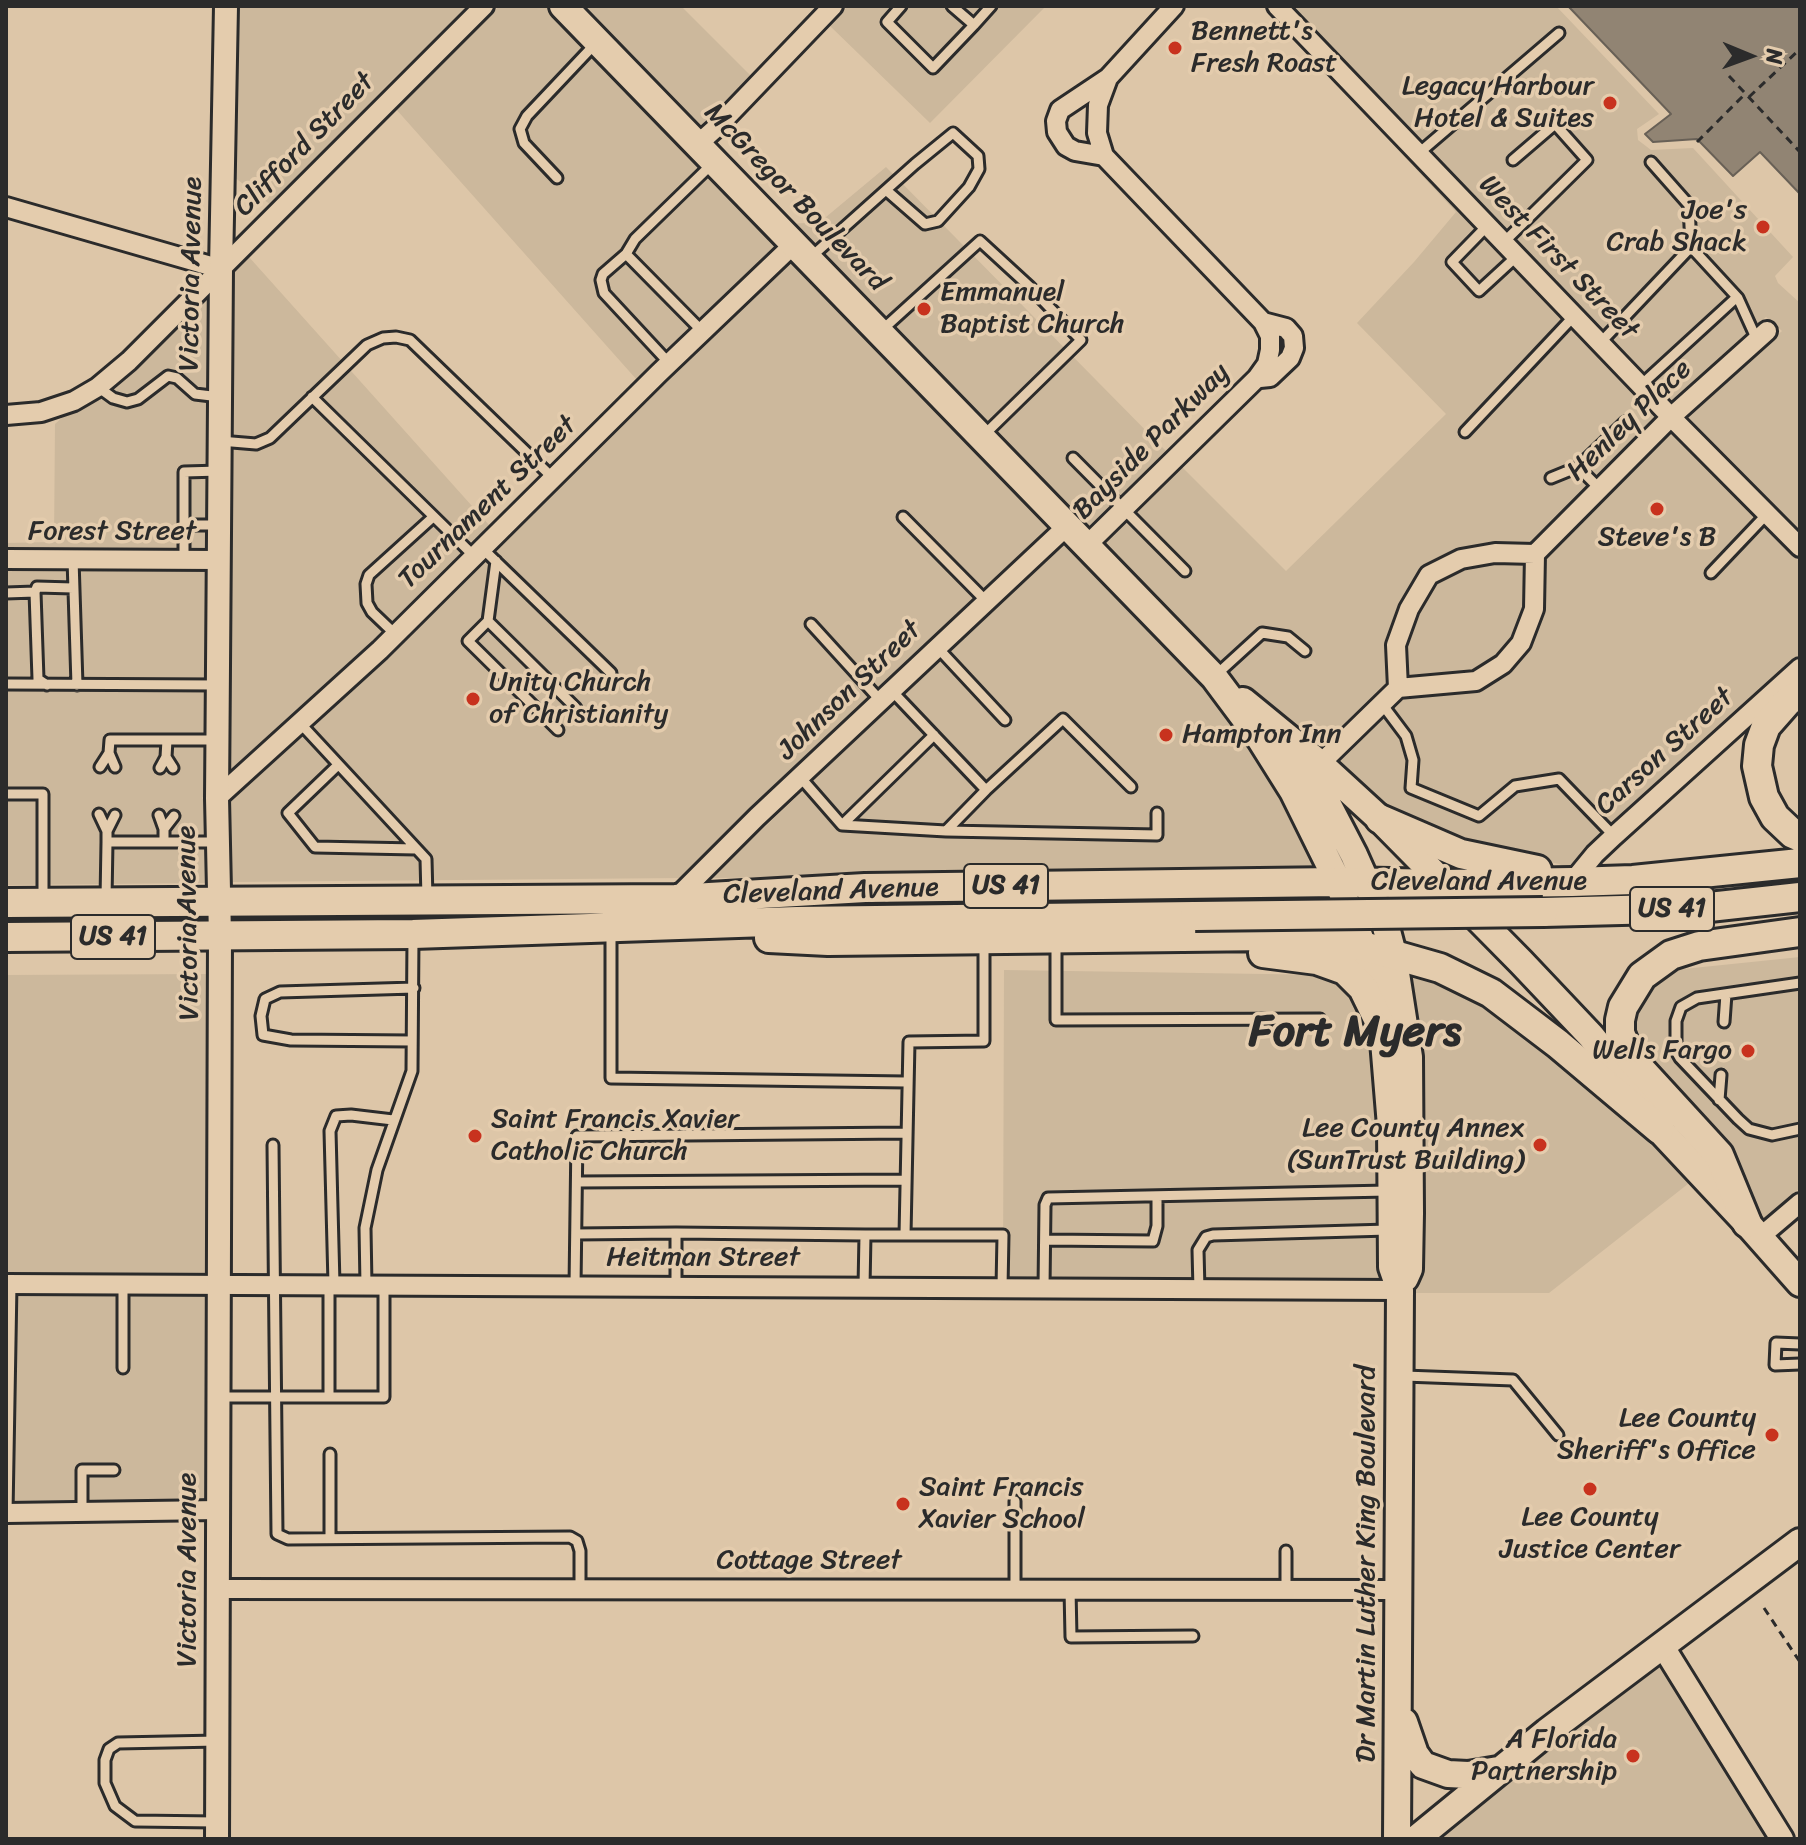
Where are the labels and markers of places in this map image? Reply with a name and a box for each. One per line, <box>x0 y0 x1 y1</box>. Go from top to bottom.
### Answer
place label: Bennett's Fresh Roast <box>1191 15 1337 81</box>
marker: Bennett's Fresh Roast <box>1166 39 1184 57</box>
place label: Legacy Harbour Hotel & Suites <box>1402 70 1594 136</box>
marker: Legacy Harbour Hotel & Suites <box>1601 94 1619 112</box>
place label: Joe's Crab Shack <box>1607 194 1747 260</box>
marker: Joe's Crab Shack <box>1754 218 1772 236</box>
place label: Emmanuel Baptist Church <box>940 276 1125 342</box>
marker: Emmanuel Baptist Church <box>915 300 933 318</box>
marker: Steve's B <box>1648 500 1666 518</box>
place label: Steve's B <box>1598 521 1716 555</box>
place label: Unity Church of Christianity <box>489 666 668 732</box>
marker: Unity Church of Christianity <box>464 690 482 708</box>
place label: Hampton Inn <box>1182 718 1341 752</box>
marker: Hampton Inn <box>1157 726 1175 744</box>
place label: Wells Fargo <box>1592 1034 1732 1068</box>
marker: Wells Fargo <box>1739 1042 1757 1060</box>
place label: Saint Francis Xavier Catholic Church <box>491 1103 739 1169</box>
place label: Lee County Annex (SunTrust Building) <box>1286 1112 1524 1178</box>
marker: Saint Francis Xavier Catholic Church <box>466 1127 484 1145</box>
marker: Lee County Annex (SunTrust Building) <box>1531 1136 1549 1154</box>
place label: Lee County Sheriff's Office <box>1557 1402 1756 1468</box>
marker: Lee County Sheriff's Office <box>1763 1426 1781 1444</box>
place label: Saint Francis Xavier School <box>919 1471 1085 1537</box>
marker: Lee County Justice Center <box>1581 1480 1599 1498</box>
marker: Saint Francis Xavier School <box>894 1495 912 1513</box>
place label: Lee County Justice Center <box>1500 1501 1680 1567</box>
place label: A Florida Partnership <box>1471 1723 1617 1789</box>
marker: A Florida Partnership <box>1624 1747 1642 1765</box>

